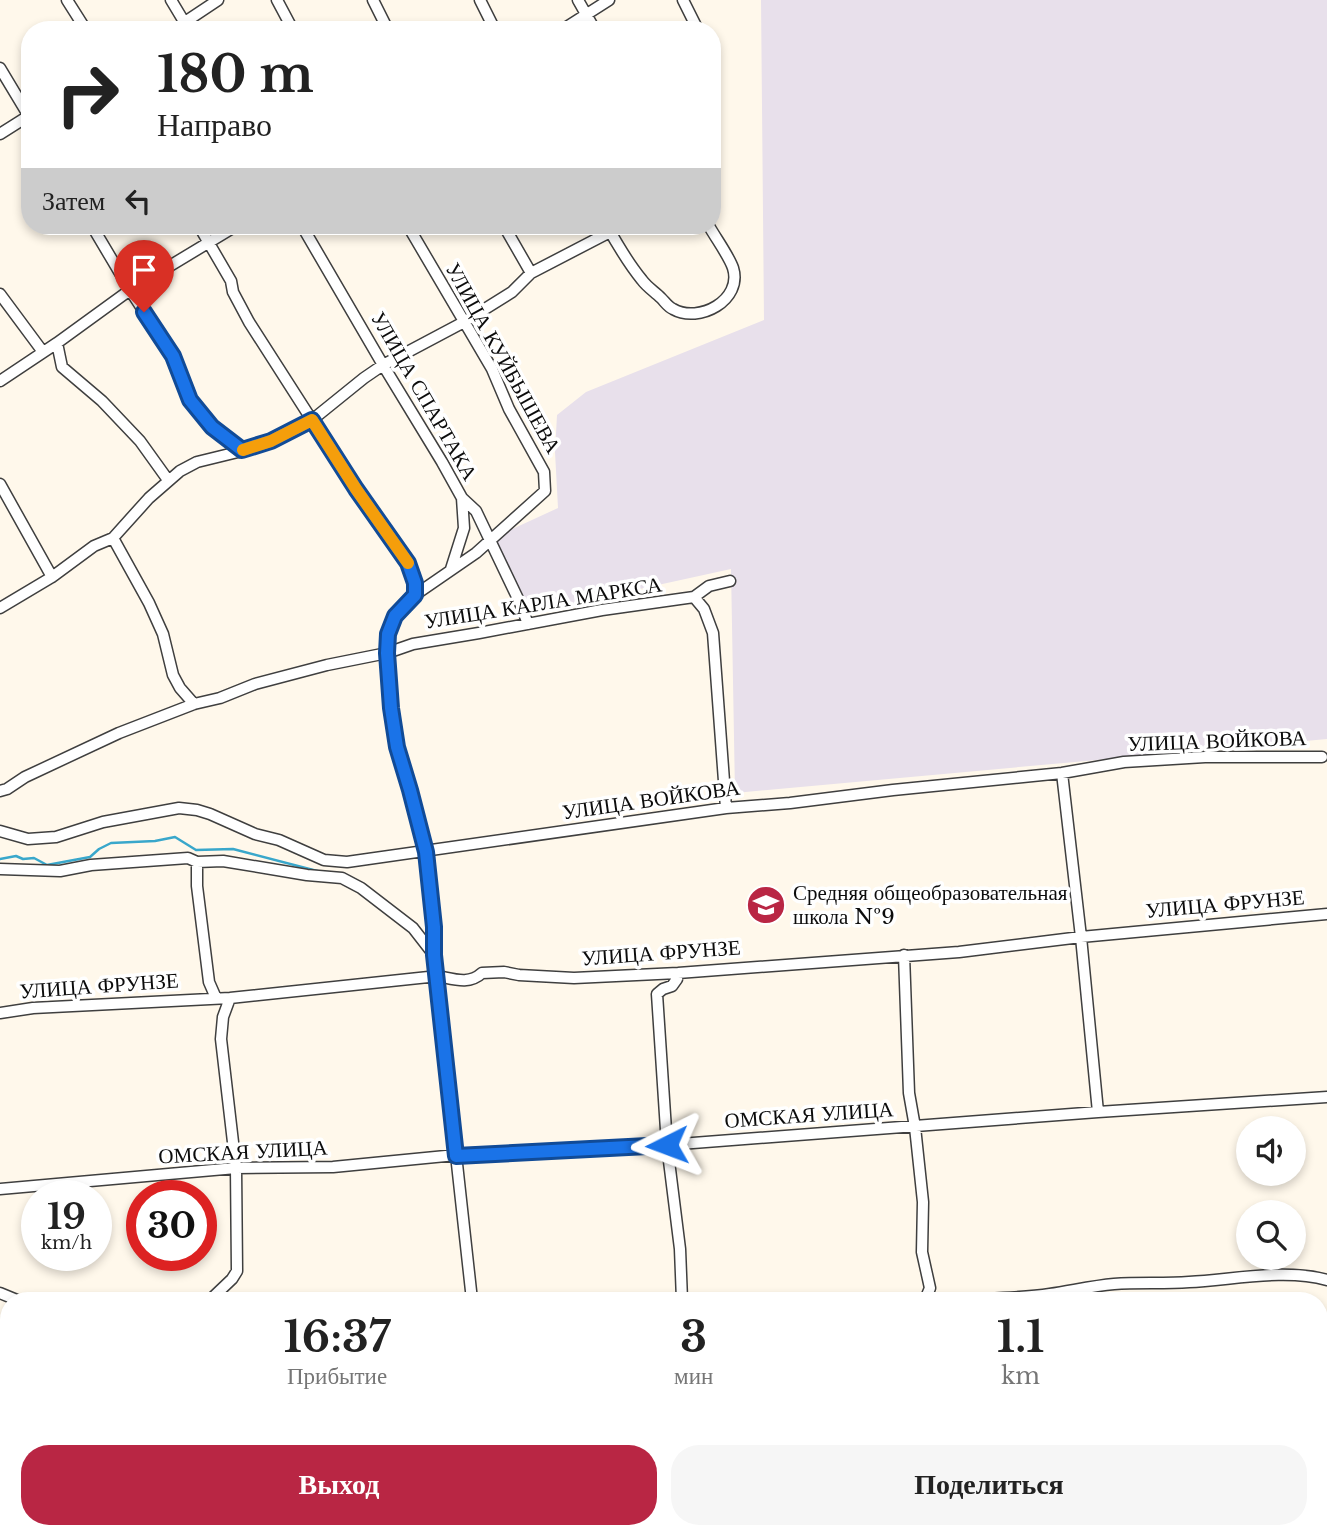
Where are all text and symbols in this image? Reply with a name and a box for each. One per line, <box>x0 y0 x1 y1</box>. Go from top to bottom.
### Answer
text: 180 m <box>157 44 314 105</box>
icon: right <box>42 49 133 140</box>
text: Направо <box>157 105 272 145</box>
icon: left <box>119 182 157 220</box>
text: Затем <box>42 185 105 217</box>
pin <box>114 240 174 312</box>
icon: arrive <box>125 251 163 289</box>
street label: УЛИЦА КУЙБЫШЕВА <box>440 258 567 459</box>
street label: УЛИЦА СПАРТАКА <box>365 307 483 486</box>
street label: УЛИЦА КАРЛА МАРКСА <box>422 571 664 635</box>
street label: УЛИЦА ВОЙКОВА <box>1127 725 1308 757</box>
street label: УЛИЦА ВОЙКОВА <box>561 775 742 825</box>
place label: Средняя общеобразовательная школа №9 <box>793 880 1068 930</box>
school or university icon: Средняя общеобразовательная школа №9 <box>745 884 787 926</box>
street label: УЛИЦА ФРУНЗЕ <box>1144 884 1306 924</box>
street label: УЛИЦА ФРУНЗЕ <box>581 934 741 972</box>
street label: УЛИЦА ФРУНЗЕ <box>19 967 179 1005</box>
street label: ОМСКАЯ УЛИЦА <box>724 1096 895 1134</box>
position arrow <box>630 1108 704 1182</box>
map controls <box>1236 1116 1306 1270</box>
button: sound <box>1236 1116 1306 1186</box>
street label: ОМСКАЯ УЛИЦА <box>158 1135 329 1169</box>
speed limit sign: 30 <box>126 1180 217 1271</box>
text: 19 <box>47 1195 86 1238</box>
button: search <box>1236 1200 1306 1270</box>
text: km/h <box>41 1232 92 1254</box>
text: 16:37 <box>284 1311 391 1363</box>
text: 3 <box>680 1311 707 1363</box>
text: 1.1 <box>997 1311 1044 1363</box>
text: Прибытие <box>287 1362 387 1390</box>
text: мин <box>674 1362 713 1390</box>
text: km <box>1001 1362 1040 1390</box>
button: Выход <box>21 1445 657 1525</box>
button: Поделиться <box>671 1445 1307 1525</box>

